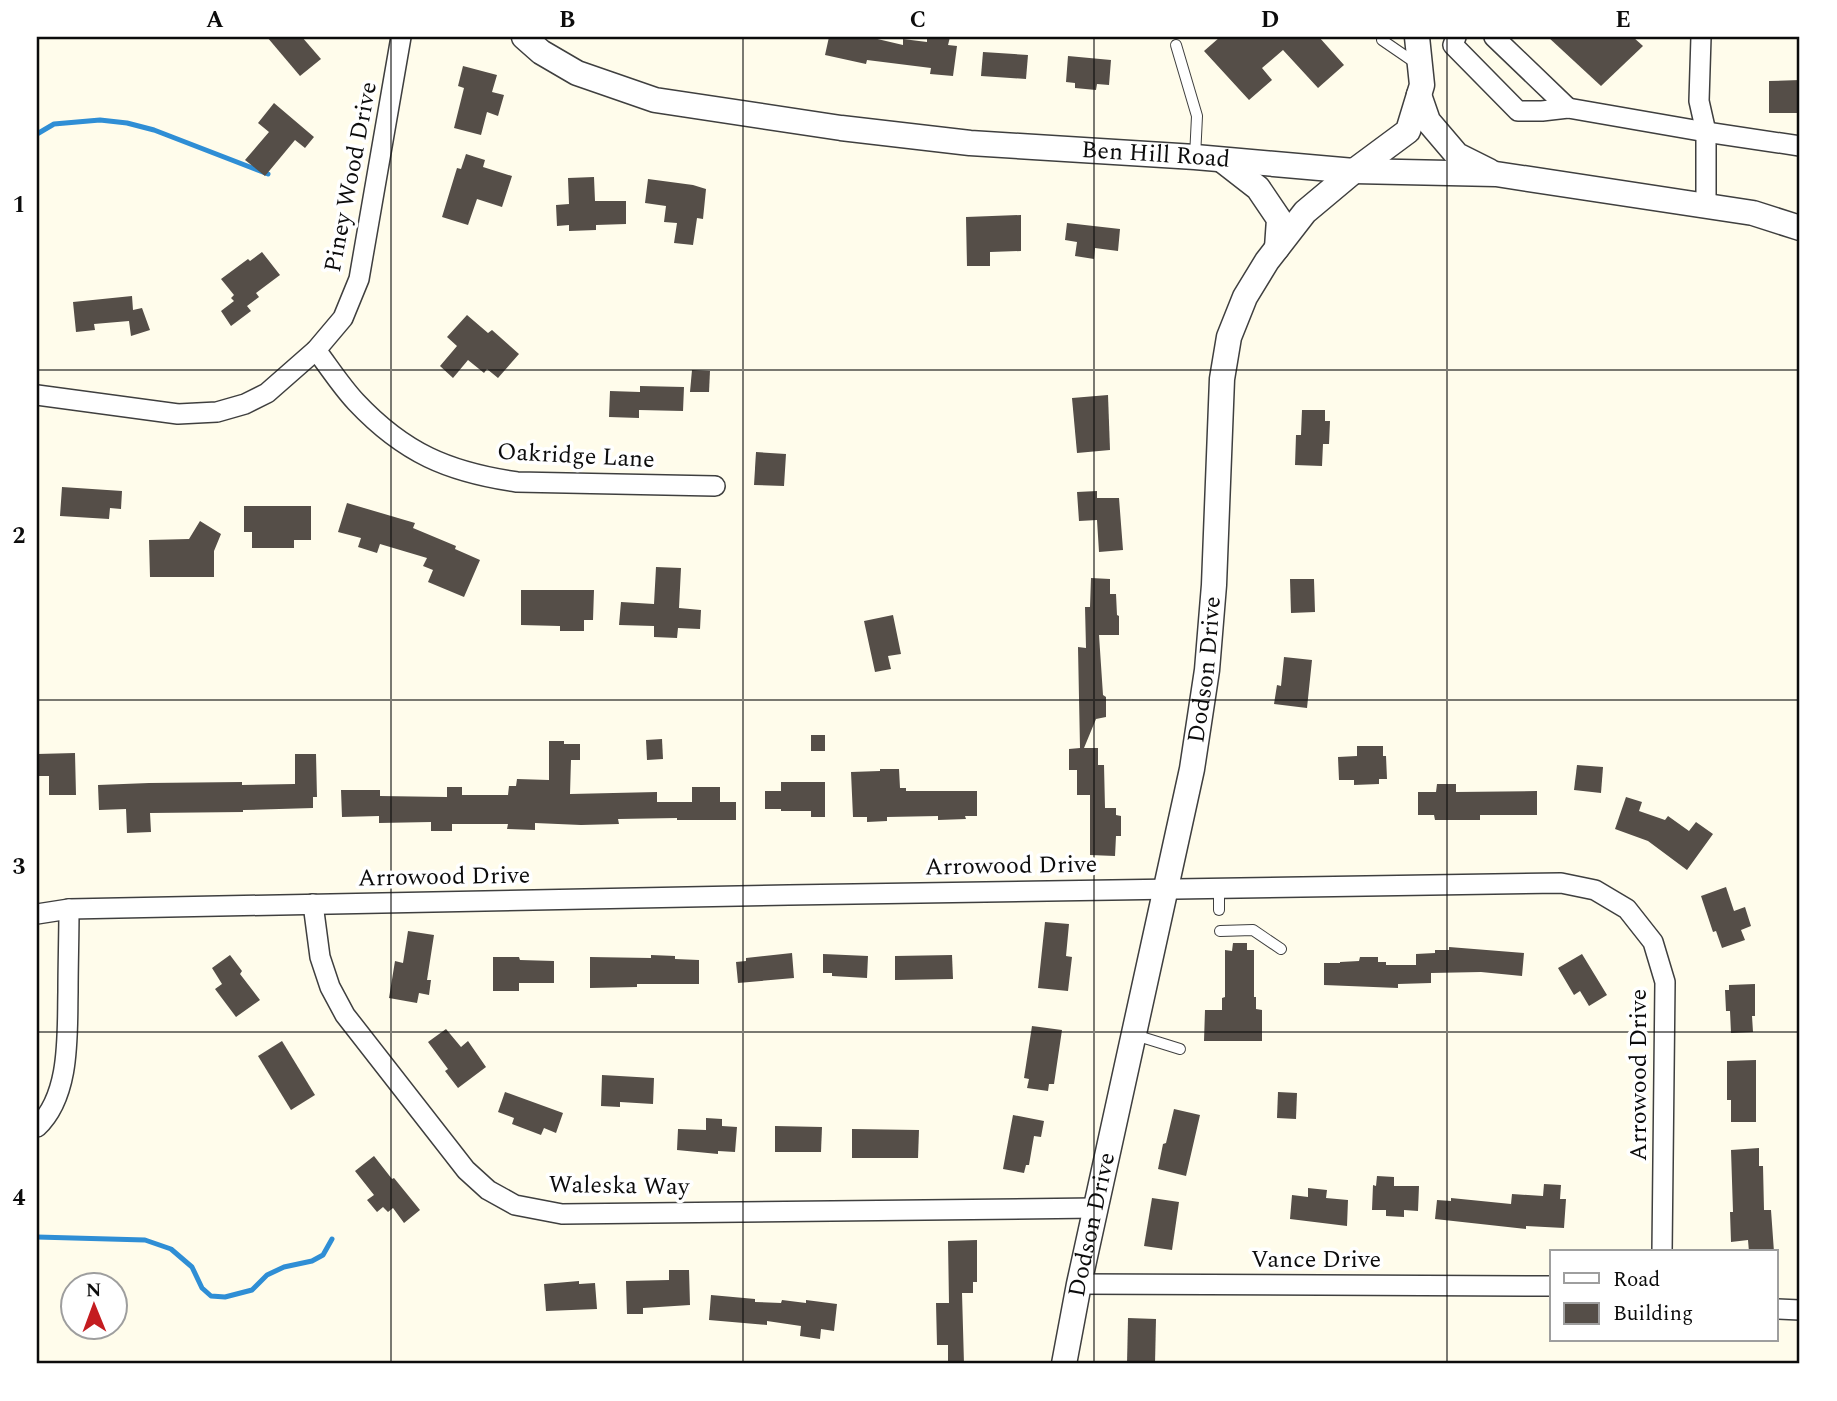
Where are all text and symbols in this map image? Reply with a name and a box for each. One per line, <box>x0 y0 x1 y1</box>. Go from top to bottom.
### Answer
text: A <box>206 3 224 38</box>
text: B <box>559 3 575 38</box>
text: C <box>910 3 926 38</box>
text: D <box>1261 3 1279 38</box>
text: E <box>1615 3 1631 38</box>
street label: Piney Wood Drive <box>315 79 387 275</box>
street label: Ben Hill Road <box>1080 132 1232 178</box>
text: 1 <box>13 188 25 223</box>
street label: Oakridge Lane <box>496 434 656 478</box>
text: 2 <box>13 519 26 554</box>
street label: Dodson Drive <box>1178 595 1231 745</box>
street label: Arrowood Drive <box>924 846 1098 886</box>
text: 3 <box>13 850 26 885</box>
street label: Arrowood Drive <box>357 857 531 897</box>
street label: Arrowood Drive <box>1621 989 1657 1161</box>
street label: Dodson Drive <box>1059 1149 1125 1300</box>
street label: Waleska Way <box>548 1167 691 1205</box>
text: 4 <box>13 1181 26 1216</box>
street label: Vance Drive <box>1251 1242 1381 1278</box>
legend <box>1550 1250 1778 1342</box>
text: Road <box>1613 1264 1660 1296</box>
north arrow <box>60 1272 130 1342</box>
text: N <box>86 1276 102 1305</box>
text: Building <box>1613 1298 1693 1330</box>

